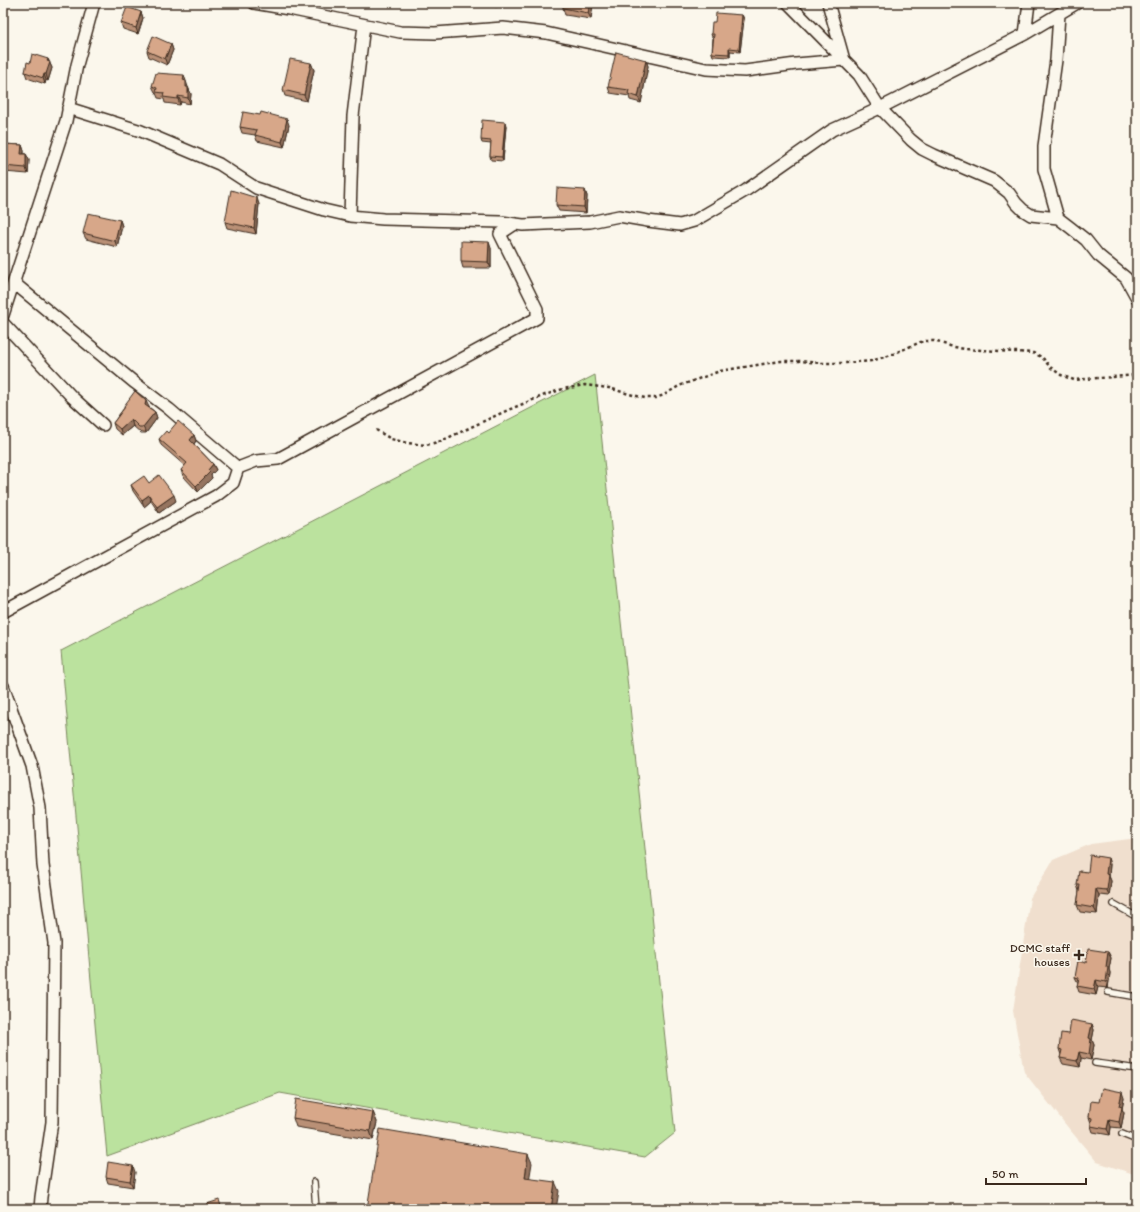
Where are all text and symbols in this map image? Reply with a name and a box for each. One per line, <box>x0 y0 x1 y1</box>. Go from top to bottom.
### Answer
place label: DCMC staff houses <box>1010 941 1070 969</box>
marker: DCMC staff houses <box>1073 949 1085 961</box>
scale bar <box>986 1160 1086 1186</box>
text: 50 m <box>992 1167 1018 1181</box>

